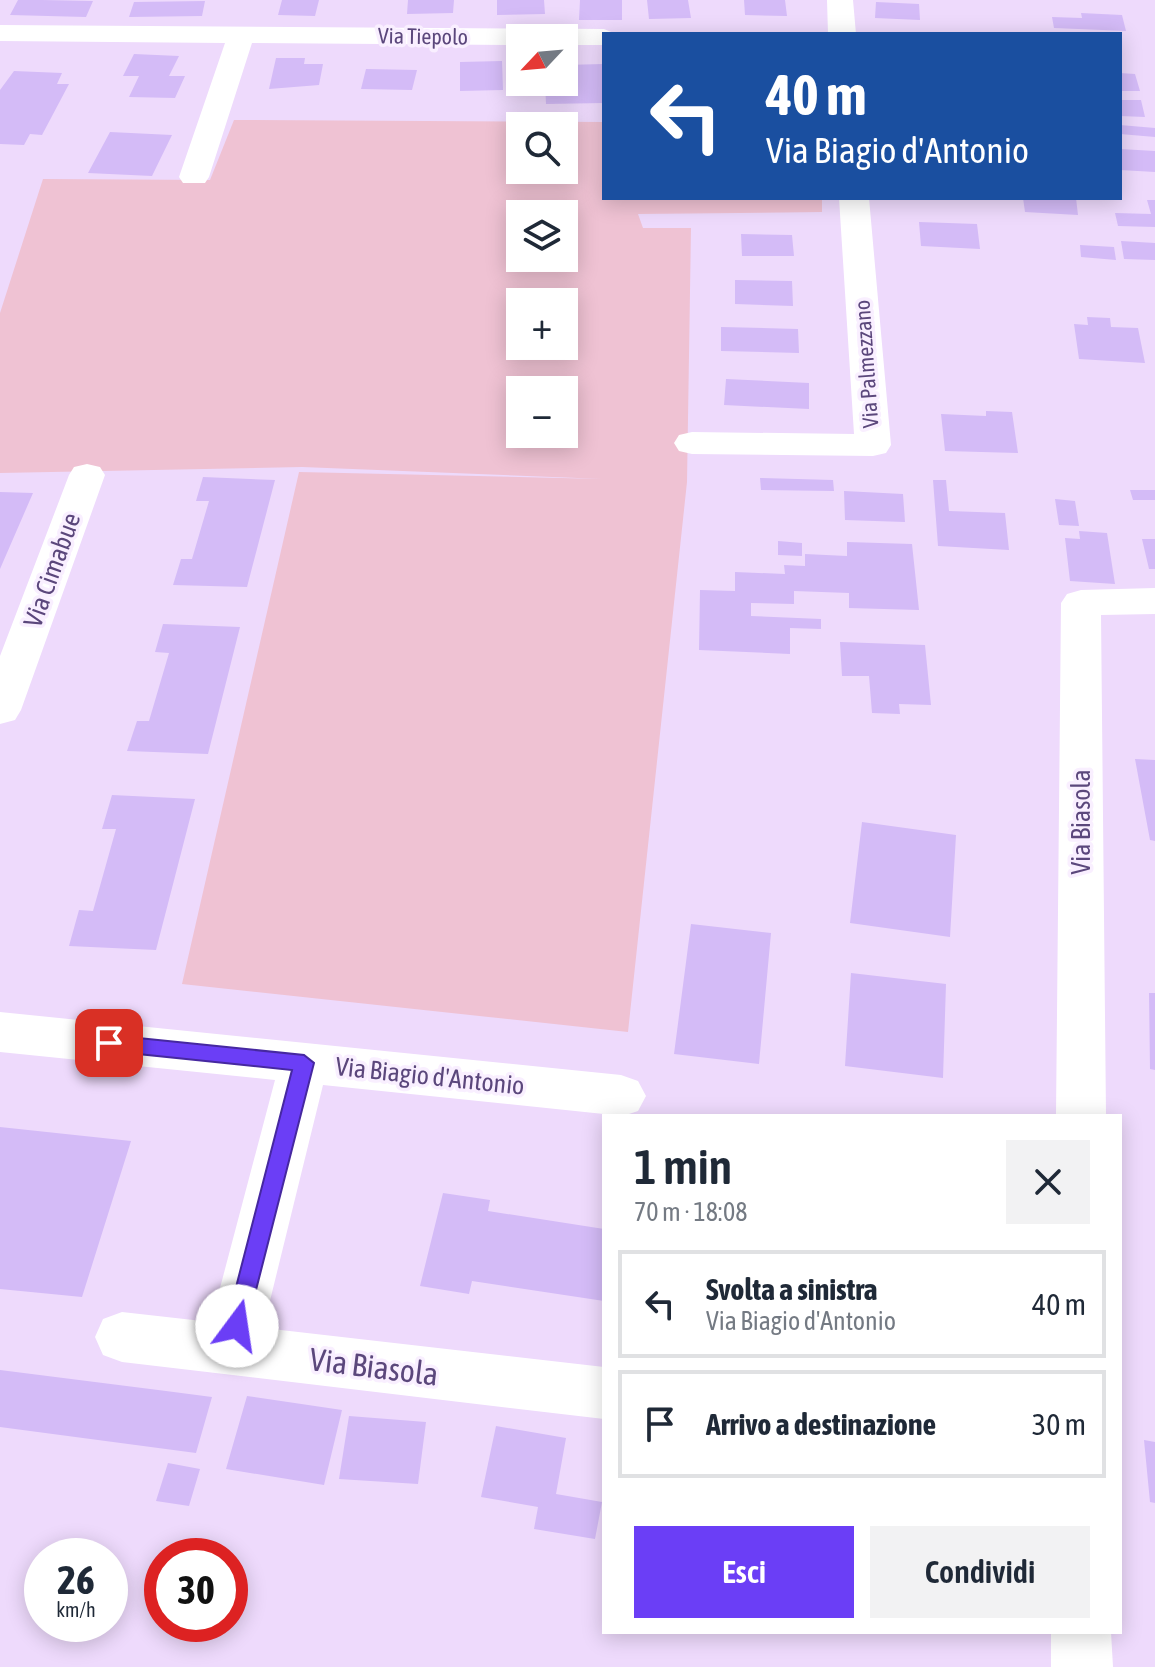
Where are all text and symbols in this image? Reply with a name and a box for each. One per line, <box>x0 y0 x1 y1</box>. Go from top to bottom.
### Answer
street label: Via Tiepolo <box>378 22 468 50</box>
north arrow <box>506 24 578 96</box>
map controls <box>506 24 578 448</box>
text: 40 m <box>766 63 867 127</box>
icon: left <box>634 64 738 168</box>
button: search <box>506 112 578 184</box>
text: Via Biagio d'Antonio <box>766 129 1029 171</box>
button: layers <box>506 200 578 272</box>
button: + <box>506 288 578 360</box>
street label: Via Palmezzano <box>849 299 883 429</box>
button: − <box>506 376 578 448</box>
street label: Via Cimabue <box>17 509 87 631</box>
street label: Via Biasola <box>1066 769 1096 875</box>
pin <box>75 1009 143 1077</box>
icon: arrive <box>87 1021 131 1065</box>
street label: Via Biagio d'Antonio <box>334 1051 526 1101</box>
text: 1 min <box>634 1139 732 1194</box>
button: close <box>1006 1140 1090 1224</box>
text: 70 m · 18:08 <box>634 1197 747 1227</box>
text: Svolta a sinistra <box>706 1272 878 1306</box>
icon: left <box>638 1282 682 1326</box>
position arrow <box>195 1284 279 1368</box>
text: 40 m <box>1032 1287 1086 1321</box>
text: Via Biagio d'Antonio <box>706 1306 896 1336</box>
street label: Via Biasola <box>308 1340 441 1393</box>
icon: arrive <box>638 1402 682 1446</box>
text: Arrivo a destinazione <box>706 1407 936 1441</box>
text: 30 m <box>1032 1407 1086 1441</box>
button: Esci <box>634 1526 854 1618</box>
button: Condividi <box>870 1526 1090 1618</box>
speed limit sign: 30 <box>144 1538 248 1642</box>
text: 26 <box>57 1557 95 1602</box>
text: km/h <box>56 1598 96 1621</box>

